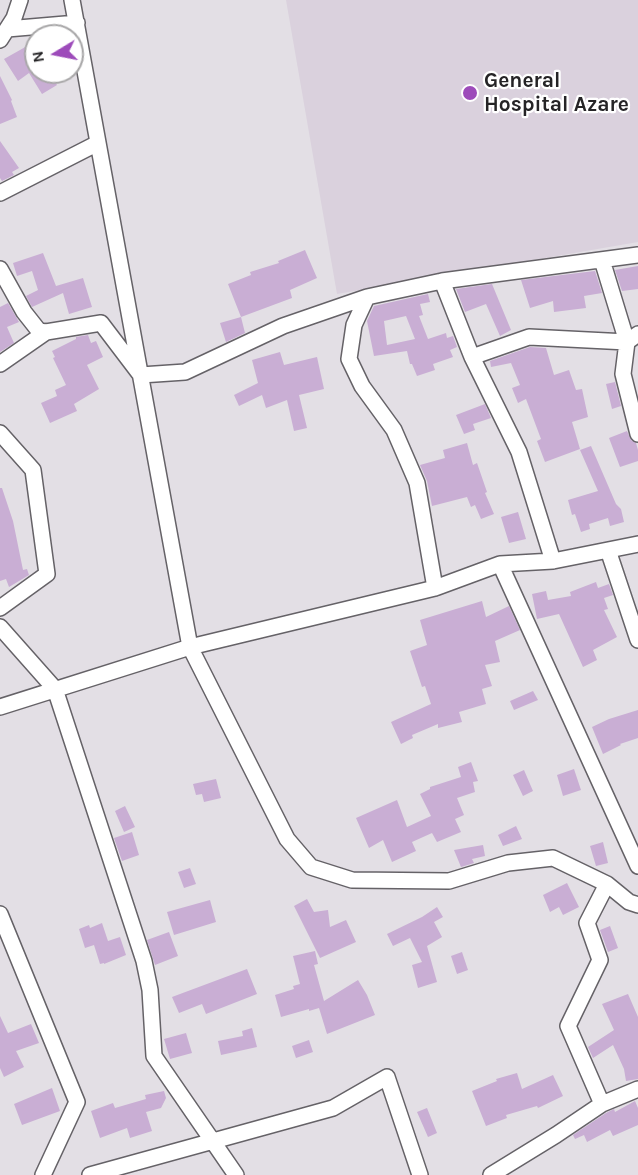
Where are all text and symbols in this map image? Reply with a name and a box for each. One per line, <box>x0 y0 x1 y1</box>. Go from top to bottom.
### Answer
north arrow <box>24 24 84 84</box>
text: N <box>27 50 48 64</box>
place label: General Hospital Azare <box>484 68 629 118</box>
marker: General Hospital Azare <box>461 84 479 102</box>

